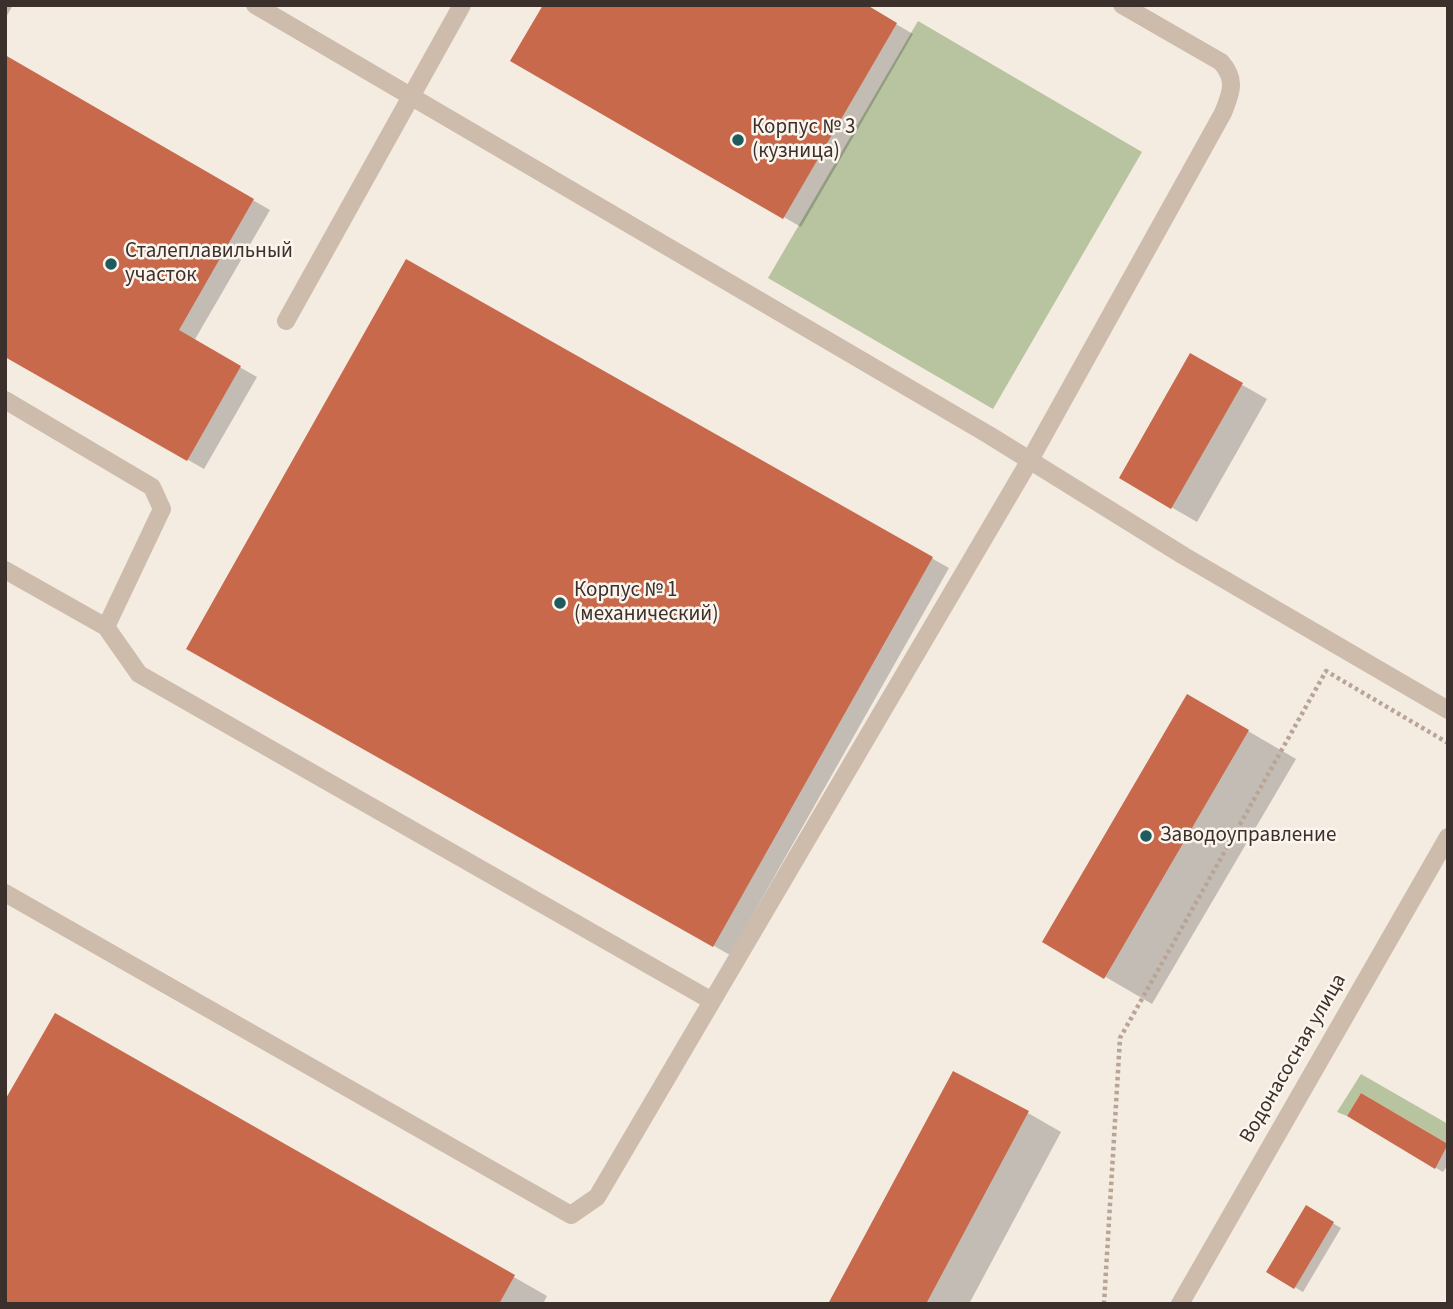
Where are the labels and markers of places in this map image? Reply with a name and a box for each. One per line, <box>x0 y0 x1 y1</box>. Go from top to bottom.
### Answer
place label: Корпус № 3 (кузница) <box>752 115 856 165</box>
marker: Корпус № 3 (кузница) <box>730 132 746 148</box>
place label: Сталеплавильный участок <box>125 239 293 289</box>
marker: Сталеплавильный участок <box>103 256 119 272</box>
place label: Корпус № 1 (механический) <box>574 578 719 628</box>
marker: Корпус № 1 (механический) <box>552 595 568 611</box>
place label: Заводоуправление <box>1160 823 1336 849</box>
marker: Заводоуправление <box>1138 828 1154 844</box>

